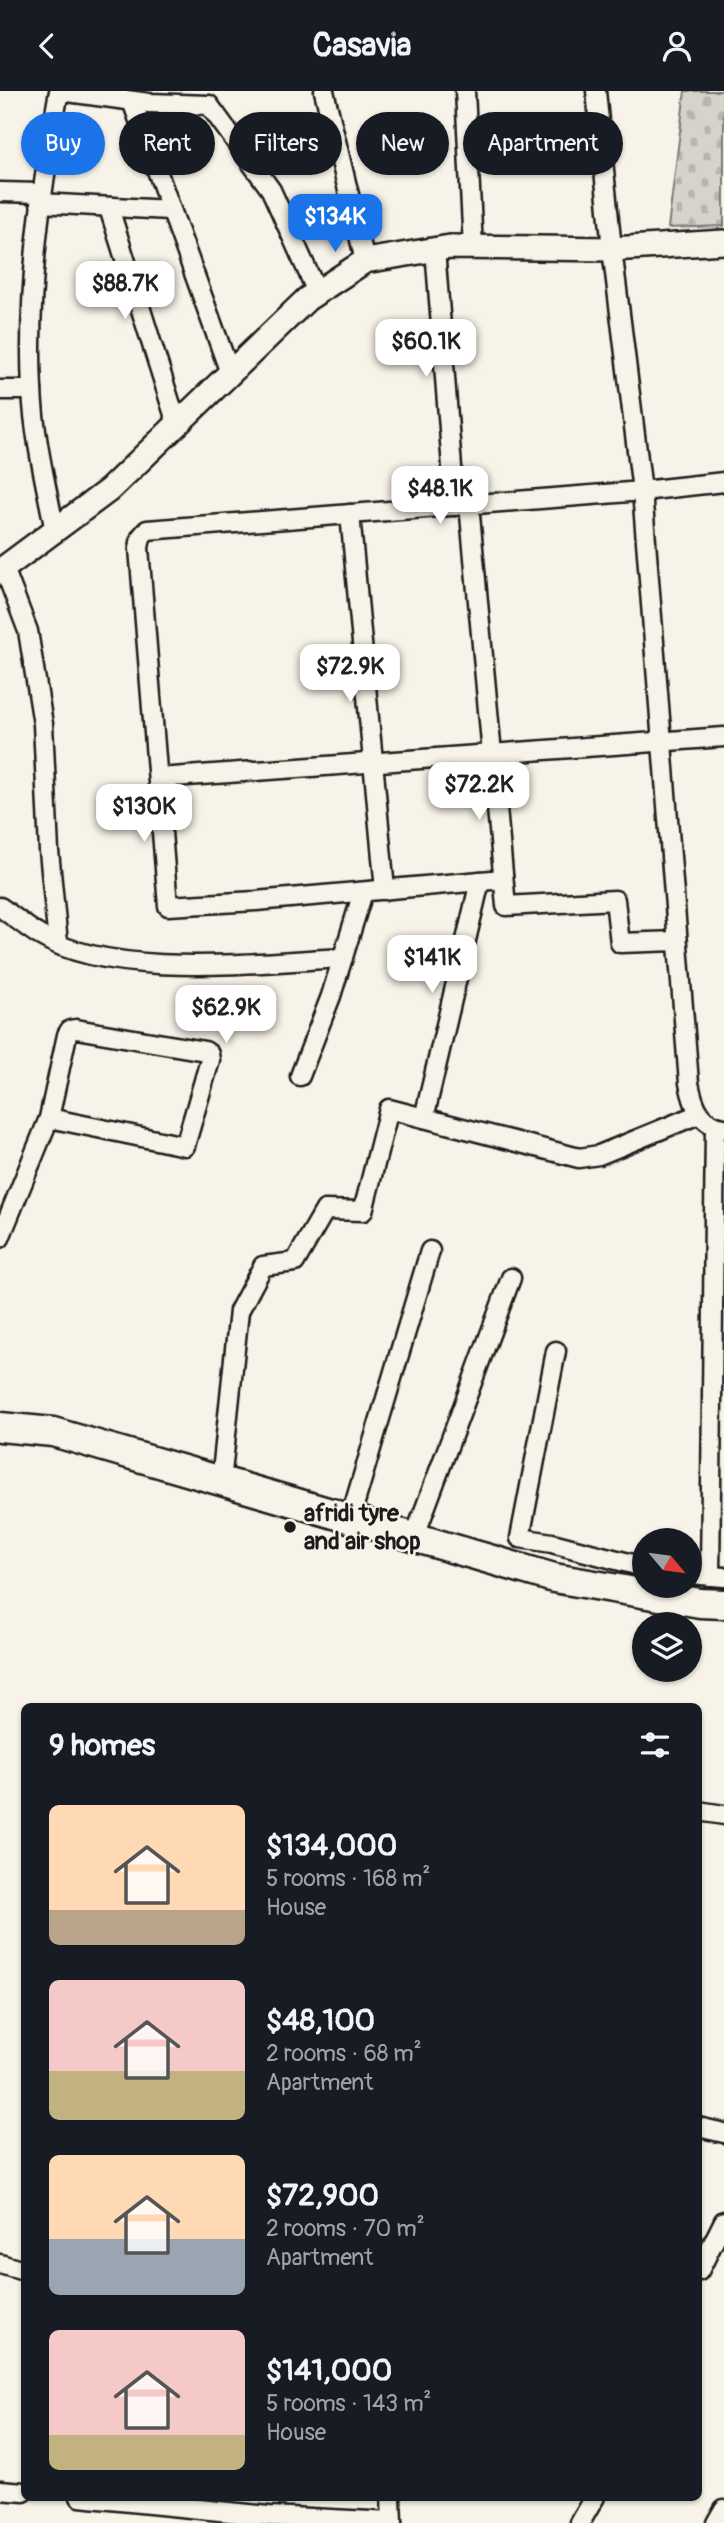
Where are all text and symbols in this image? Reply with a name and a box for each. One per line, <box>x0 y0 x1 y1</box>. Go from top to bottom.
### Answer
text: Casavia <box>313 26 411 66</box>
icon: back <box>28 27 66 65</box>
icon: person <box>658 27 696 65</box>
chip: Buy <box>21 112 105 175</box>
chip: Rent <box>119 112 215 175</box>
chip: Filters <box>229 112 342 175</box>
chip: New <box>356 112 449 175</box>
chip: Apartment <box>463 112 623 175</box>
pin: $134K <box>286 195 384 254</box>
text: $134K <box>304 202 366 231</box>
pin: $88.7K <box>68 261 182 321</box>
text: $88.7K <box>92 269 158 298</box>
pin: $60.1K <box>369 320 483 379</box>
text: $60.1K <box>391 327 461 356</box>
pin: $48.1K <box>383 467 497 526</box>
text: $48.1K <box>407 474 473 503</box>
pin: $72.9K <box>293 645 407 704</box>
text: $72.9K <box>316 652 384 681</box>
pin: $72.2K <box>422 763 536 822</box>
text: $72.2K <box>444 770 514 799</box>
pin: $130K <box>95 785 193 844</box>
text: $130K <box>112 792 176 821</box>
pin: $141K <box>383 935 481 995</box>
text: $141K <box>403 943 461 972</box>
pin: $62.9K <box>169 985 283 1045</box>
text: $62.9K <box>191 993 261 1022</box>
place label: afridi tyre and air shop <box>304 1499 421 1556</box>
marker: afridi tyre and air shop <box>282 1519 298 1535</box>
north arrow <box>632 1528 702 1598</box>
map controls <box>632 1528 702 1682</box>
button: layers <box>632 1612 702 1682</box>
icon: filters <box>636 1726 674 1764</box>
text: 9 homes <box>49 1727 155 1764</box>
text: $134,000 <box>266 1827 397 1864</box>
icon: home <box>105 1833 189 1917</box>
text: 5 rooms · 168 m² <box>266 1864 430 1893</box>
text: House <box>266 1893 326 1922</box>
text: $48,100 <box>266 2002 375 2039</box>
icon: home <box>105 2008 189 2092</box>
text: 2 rooms · 68 m² <box>266 2039 422 2068</box>
text: Apartment <box>266 2068 373 2097</box>
text: $72,900 <box>266 2177 379 2214</box>
icon: home <box>105 2183 189 2267</box>
text: 2 rooms · 70 m² <box>266 2214 425 2243</box>
text: Apartment <box>266 2243 373 2272</box>
text: $141,000 <box>266 2352 392 2389</box>
icon: home <box>105 2358 189 2442</box>
text: 5 rooms · 143 m² <box>266 2389 431 2418</box>
text: House <box>266 2418 326 2447</box>

